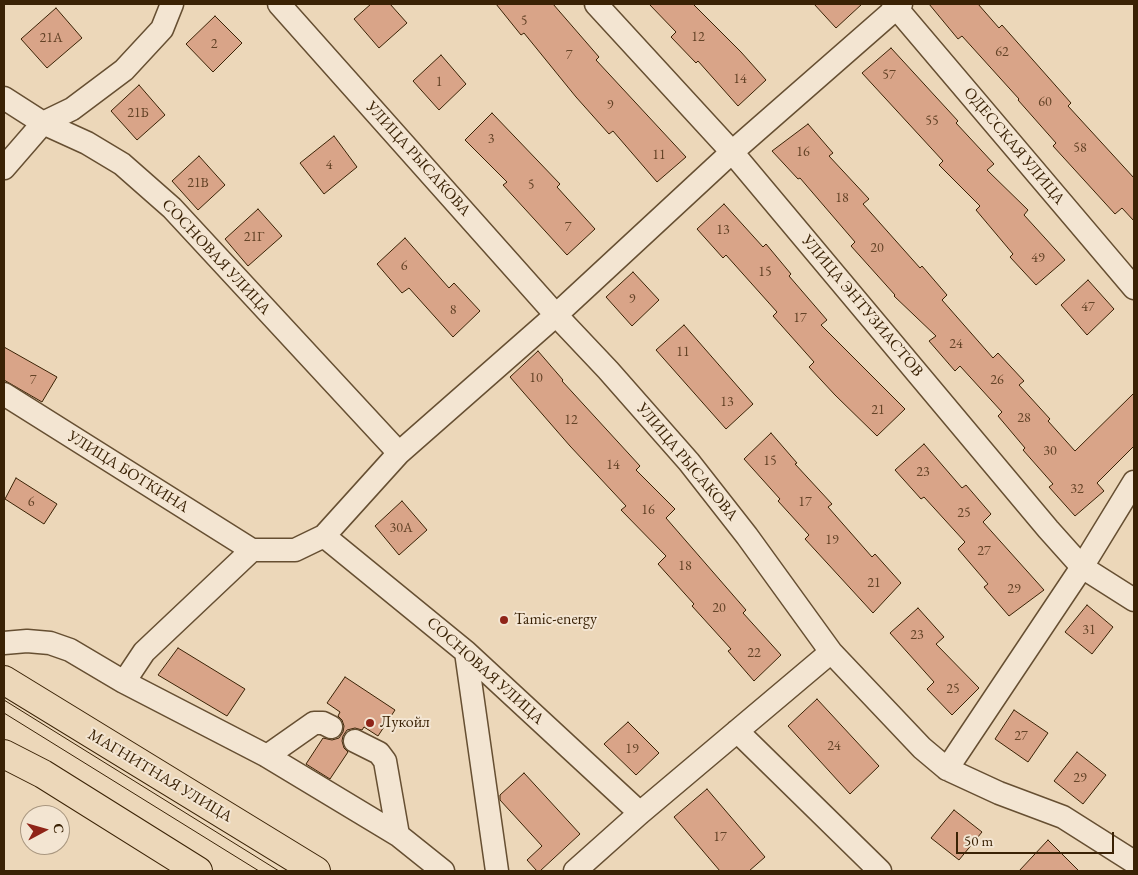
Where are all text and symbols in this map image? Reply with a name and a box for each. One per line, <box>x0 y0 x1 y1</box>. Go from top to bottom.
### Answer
house number: 5 <box>521 13 527 29</box>
house number: 12 <box>691 29 705 45</box>
house number: 21А <box>39 30 63 46</box>
house number: 2 <box>211 36 217 52</box>
house number: 62 <box>995 44 1009 60</box>
house number: 7 <box>566 47 572 63</box>
house number: 57 <box>882 67 896 83</box>
house number: 14 <box>733 71 747 87</box>
house number: 1 <box>436 74 442 90</box>
street label: ОДЕССКАЯ УЛИЦА <box>959 83 1069 209</box>
house number: 60 <box>1038 94 1052 110</box>
house number: 9 <box>607 97 613 113</box>
street label: УЛИЦА РЫСАКОВА <box>361 98 475 220</box>
house number: 21Б <box>127 105 149 121</box>
house number: 55 <box>925 113 939 129</box>
house number: 3 <box>488 131 494 147</box>
house number: 58 <box>1073 140 1087 156</box>
house number: 16 <box>796 144 810 160</box>
house number: 11 <box>652 147 666 163</box>
house number: 4 <box>326 157 332 173</box>
house number: 21В <box>187 175 209 191</box>
house number: 5 <box>528 177 534 193</box>
house number: 18 <box>835 190 849 206</box>
street label: СОСНОВАЯ УЛИЦА <box>157 195 275 319</box>
house number: 7 <box>565 219 571 235</box>
house number: 13 <box>716 222 730 238</box>
house number: 21Г <box>244 229 264 245</box>
street label: УЛИЦА ЭНТУЗИАСТОВ <box>797 231 927 381</box>
house number: 20 <box>870 240 884 256</box>
house number: 49 <box>1031 250 1045 266</box>
house number: 6 <box>401 258 407 274</box>
house number: 15 <box>758 264 772 280</box>
house number: 9 <box>629 291 635 307</box>
house number: 47 <box>1081 299 1095 315</box>
house number: 8 <box>450 302 456 318</box>
house number: 17 <box>793 310 807 326</box>
house number: 24 <box>949 336 963 352</box>
house number: 11 <box>676 344 690 360</box>
house number: 10 <box>529 370 543 386</box>
house number: 7 <box>30 372 36 388</box>
house number: 26 <box>990 372 1004 388</box>
house number: 13 <box>720 394 734 410</box>
street label: УЛИЦА РЫСАКОВА <box>632 399 742 525</box>
house number: 21 <box>871 402 885 418</box>
house number: 28 <box>1017 410 1031 426</box>
house number: 12 <box>564 412 578 428</box>
street label: УЛИЦА БОТКИНА <box>64 427 192 517</box>
house number: 30 <box>1043 443 1057 459</box>
house number: 15 <box>763 453 777 469</box>
house number: 14 <box>606 457 620 473</box>
house number: 23 <box>916 464 930 480</box>
house number: 32 <box>1070 481 1084 497</box>
house number: 6 <box>28 494 34 510</box>
house number: 17 <box>798 494 812 510</box>
house number: 16 <box>641 502 655 518</box>
house number: 25 <box>957 505 971 521</box>
house number: 30А <box>389 520 413 536</box>
house number: 19 <box>825 532 839 548</box>
house number: 27 <box>977 543 991 559</box>
house number: 18 <box>678 558 692 574</box>
house number: 21 <box>867 575 881 591</box>
house number: 29 <box>1007 581 1021 597</box>
house number: 20 <box>712 600 726 616</box>
place label: Tamic-energy <box>514 610 597 630</box>
street label: СОСНОВАЯ УЛИЦА <box>422 613 548 729</box>
marker: Tamic-energy <box>498 614 510 626</box>
house number: 31 <box>1082 622 1096 638</box>
house number: 23 <box>910 627 924 643</box>
house number: 22 <box>747 645 761 661</box>
house number: 25 <box>946 681 960 697</box>
place label: Лукойл <box>380 713 430 733</box>
marker: Лукойл <box>364 717 376 729</box>
street label: МАГНИТНАЯ УЛИЦА <box>84 725 236 827</box>
house number: 27 <box>1014 728 1028 744</box>
house number: 24 <box>827 738 841 754</box>
house number: 19 <box>625 741 639 757</box>
house number: 29 <box>1073 770 1087 786</box>
north arrow <box>20 805 70 855</box>
scale bar <box>958 822 1116 854</box>
text: С <box>49 823 68 834</box>
house number: 17 <box>713 829 727 845</box>
text: 50 m <box>964 831 993 850</box>

